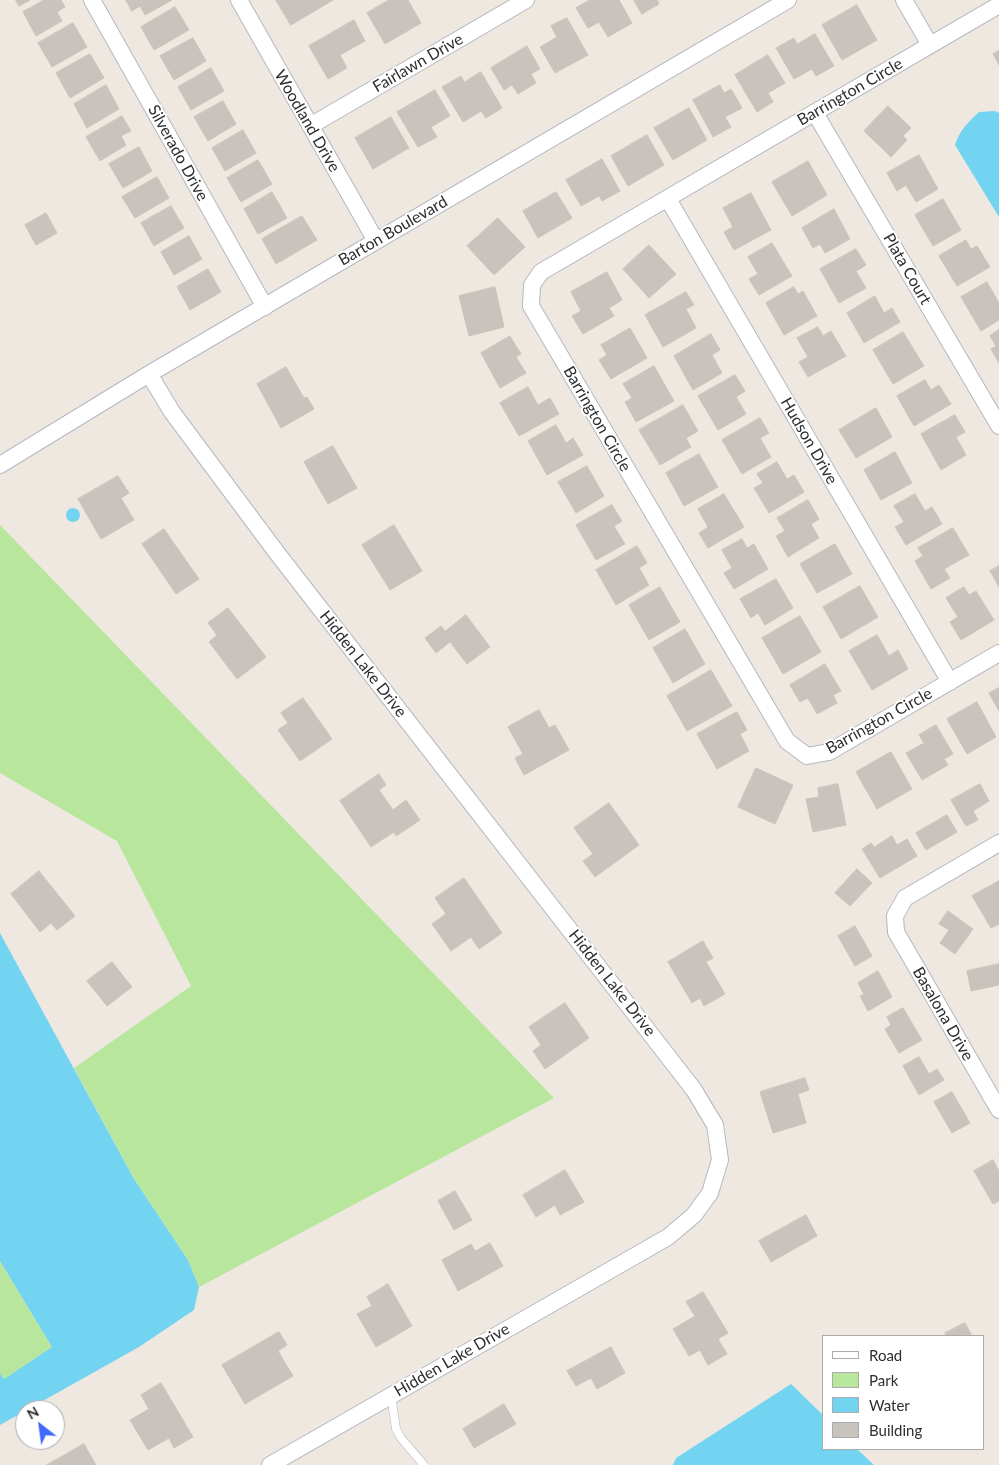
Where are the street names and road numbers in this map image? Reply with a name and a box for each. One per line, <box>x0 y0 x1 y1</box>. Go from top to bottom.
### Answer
street label: Fairlawn Drive <box>369 29 467 97</box>
street label: Barrington Circle <box>794 54 906 130</box>
street label: Woodland Drive <box>270 67 344 175</box>
street label: Silverado Drive <box>144 102 212 204</box>
street label: Barton Boulevard <box>335 192 451 270</box>
street label: Plata Court <box>879 230 935 308</box>
street label: Barrington Circle <box>559 363 635 475</box>
street label: Hudson Drive <box>776 394 842 488</box>
street label: Hidden Lake Drive <box>315 607 411 721</box>
street label: Barrington Circle <box>822 684 936 758</box>
street label: Hidden Lake Drive <box>564 926 660 1040</box>
street label: Basalona Drive <box>908 964 978 1064</box>
street label: Hidden Lake Drive <box>391 1319 513 1401</box>

